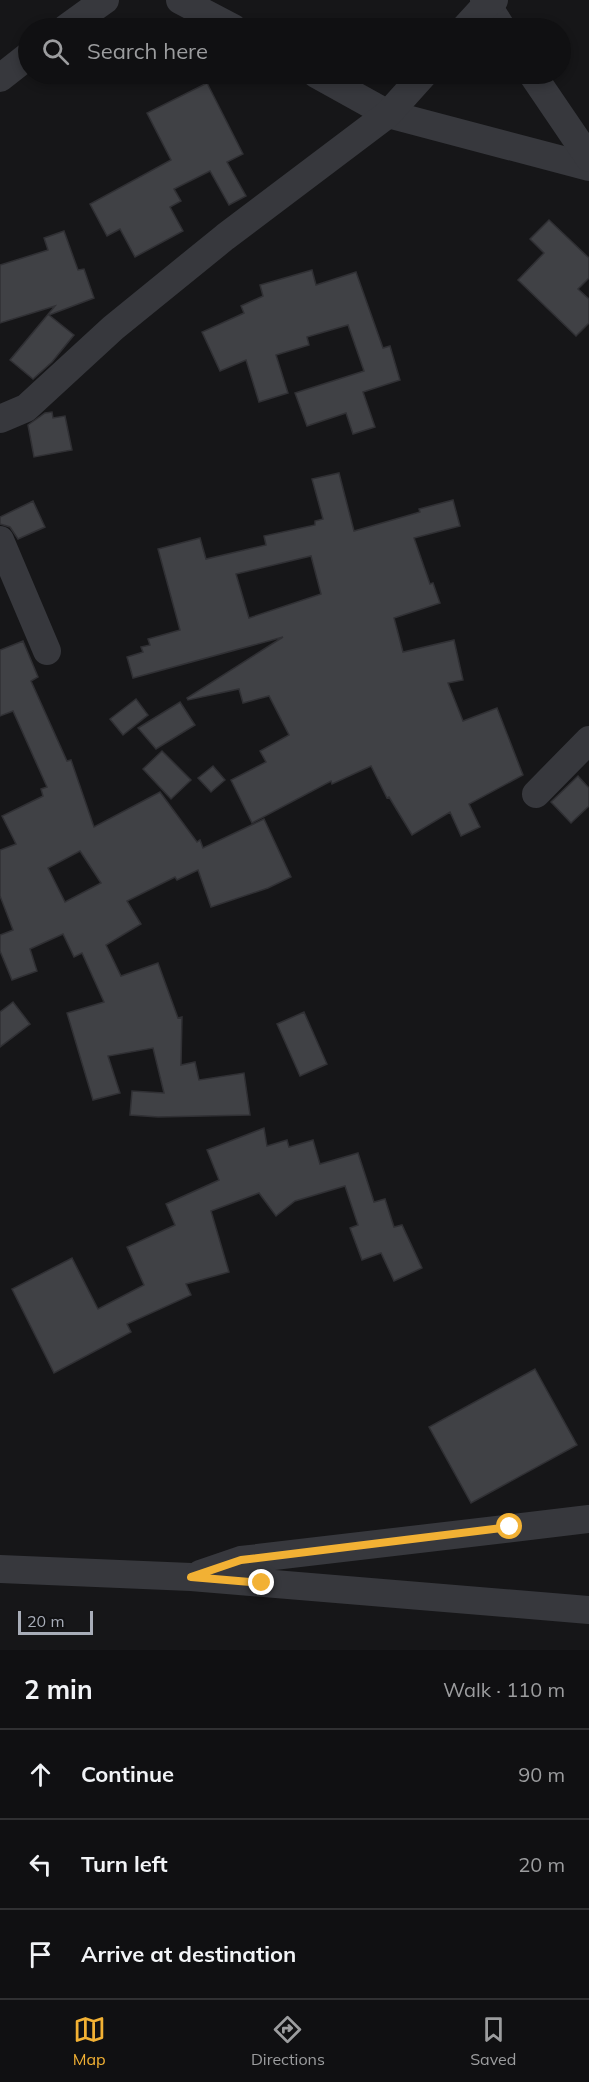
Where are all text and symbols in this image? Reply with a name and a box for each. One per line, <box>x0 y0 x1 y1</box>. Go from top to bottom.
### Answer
search box <box>18 18 571 84</box>
icon: search <box>39 35 72 68</box>
text: Search here <box>87 37 208 65</box>
route start <box>496 1513 522 1539</box>
route end <box>248 1569 274 1595</box>
scale bar <box>18 1608 93 1636</box>
text: 20 m <box>27 1611 64 1631</box>
text: 2 min <box>24 1673 93 1706</box>
text: Walk · 110 m <box>443 1677 565 1702</box>
icon: ahead <box>24 1758 57 1791</box>
text: Continue <box>81 1760 174 1788</box>
text: 90 m <box>518 1762 565 1787</box>
icon: left <box>24 1848 57 1881</box>
text: Turn left <box>81 1850 168 1878</box>
text: 20 m <box>518 1852 565 1877</box>
icon: arrive <box>24 1938 57 1971</box>
text: Arrive at destination <box>81 1940 296 1968</box>
tab: Map <box>73 2013 106 2069</box>
tab: Directions <box>251 2013 325 2069</box>
tab: Saved <box>470 2013 516 2069</box>

